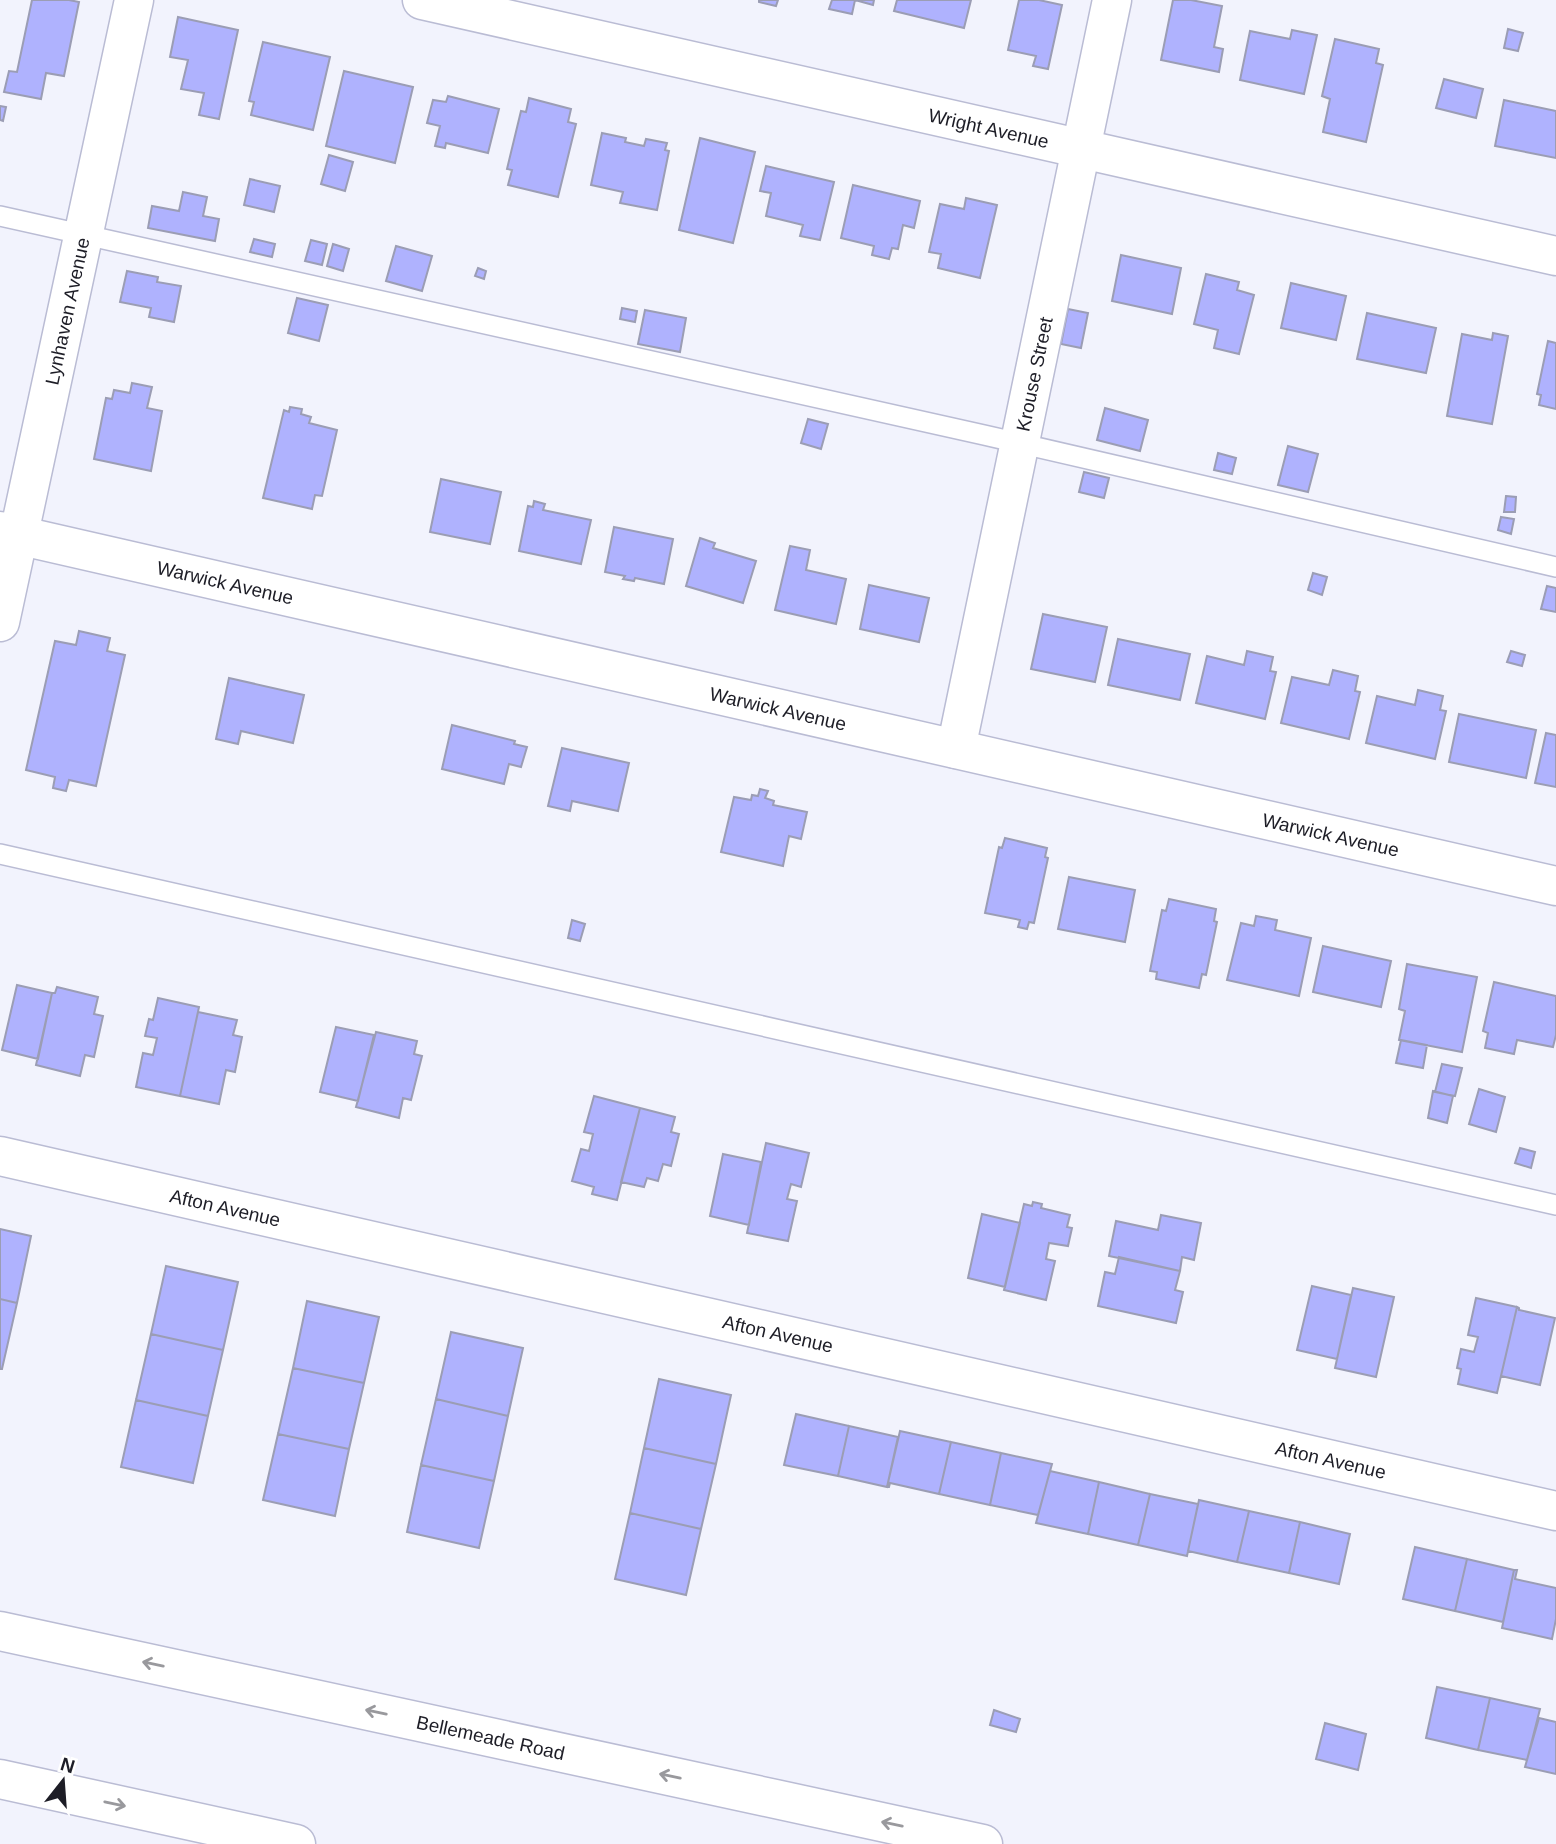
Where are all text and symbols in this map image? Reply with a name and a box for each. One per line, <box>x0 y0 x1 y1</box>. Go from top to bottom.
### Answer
street label: Wright Avenue <box>926 105 1051 152</box>
street label: Lynhaven Avenue <box>41 236 94 387</box>
street label: Krouse Street <box>1012 314 1057 433</box>
street label: Warwick Avenue <box>155 557 295 609</box>
street label: Warwick Avenue <box>708 683 848 735</box>
street label: Warwick Avenue <box>1260 809 1401 861</box>
street label: Afton Avenue <box>168 1185 282 1231</box>
street label: Afton Avenue <box>721 1311 835 1357</box>
street label: Afton Avenue <box>1273 1437 1388 1483</box>
one-way arrow <box>142 1657 165 1670</box>
one-way arrow <box>365 1705 388 1719</box>
street label: Bellemeade Road <box>414 1712 567 1764</box>
north arrow <box>28 1746 98 1816</box>
text: N <box>58 1753 77 1777</box>
one-way arrow <box>659 1769 682 1783</box>
one-way arrow <box>103 1798 126 1812</box>
one-way arrow <box>881 1817 904 1831</box>

